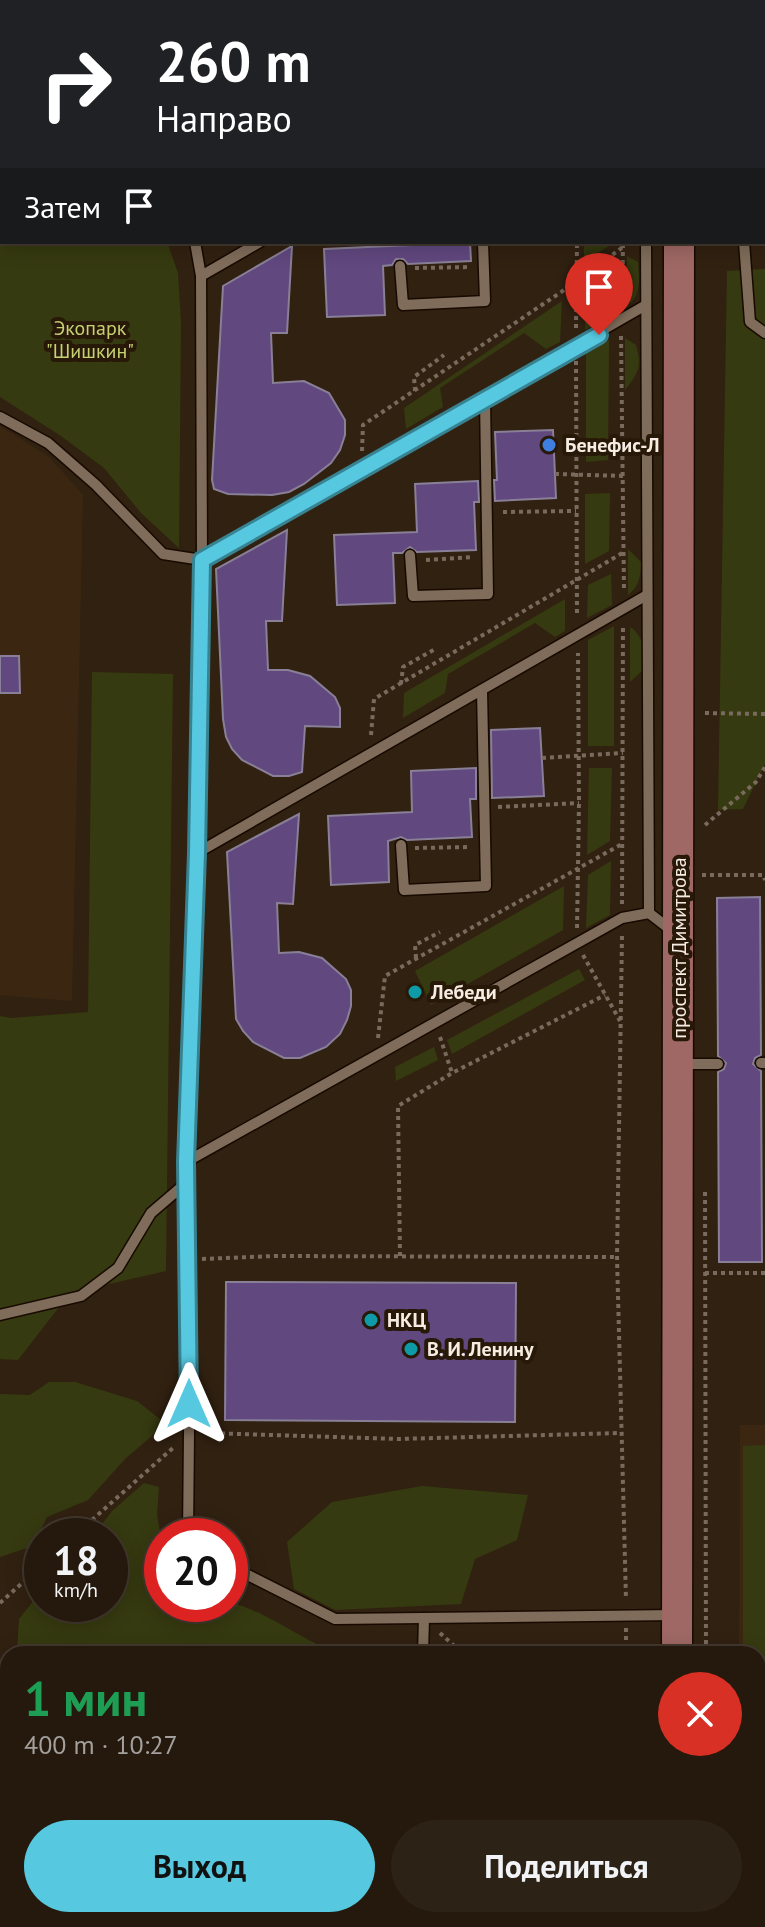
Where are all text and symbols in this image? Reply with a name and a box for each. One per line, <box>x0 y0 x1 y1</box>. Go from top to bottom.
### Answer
text: 260 m <box>156 25 311 97</box>
icon: right <box>24 32 128 136</box>
text: Направо <box>156 95 292 142</box>
icon: arrive <box>117 184 161 228</box>
text: Затем <box>24 187 101 226</box>
pin <box>565 253 633 335</box>
icon: arrive <box>577 265 621 309</box>
park label: Экопарк "Шишкин" <box>46 315 134 364</box>
place label: Бенефис-Л <box>565 432 659 458</box>
marker: Бенефис-Л <box>540 436 558 454</box>
street label: проспект Димитрова <box>666 857 692 1039</box>
place label: Лебеди <box>430 979 497 1005</box>
marker: Лебеди <box>406 983 424 1001</box>
place label: НКЦ <box>387 1307 426 1333</box>
marker: НКЦ <box>362 1311 380 1329</box>
place label: В. И. Ленину <box>427 1336 534 1362</box>
marker: В. И. Ленину <box>402 1340 420 1358</box>
position arrow <box>147 1362 231 1446</box>
speed limit sign: 20 <box>144 1518 248 1622</box>
text: 18 <box>53 1534 99 1586</box>
text: km/h <box>54 1577 98 1603</box>
text: 1 мин <box>24 1667 147 1729</box>
button: close <box>658 1672 742 1756</box>
text: 400 m · 10:27 <box>24 1728 178 1761</box>
button: Выход <box>24 1820 375 1912</box>
button: Поделиться <box>391 1820 742 1912</box>

